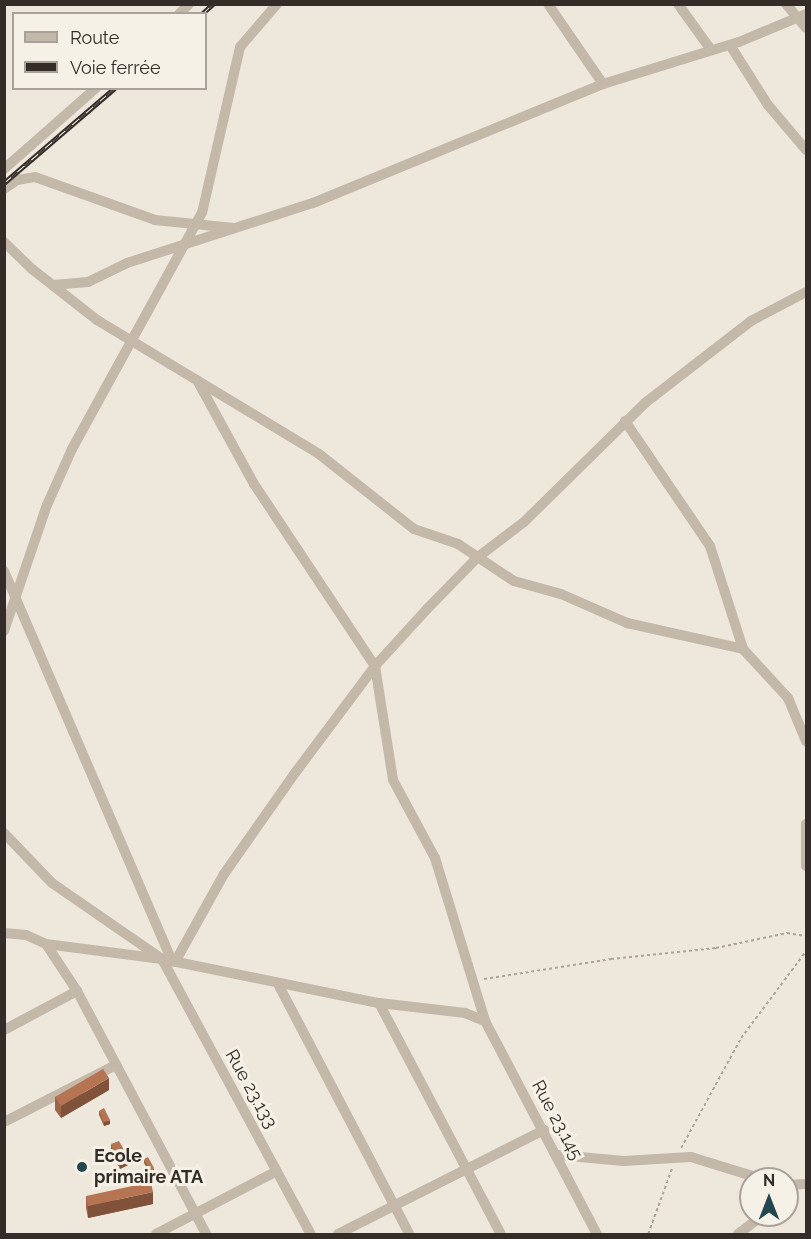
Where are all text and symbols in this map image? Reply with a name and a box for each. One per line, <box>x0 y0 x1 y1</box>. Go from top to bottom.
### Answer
legend <box>12 12 207 90</box>
text: Route <box>70 27 119 48</box>
text: Voie ferrée <box>70 57 161 78</box>
street label: Rue 23.133 <box>221 1046 281 1132</box>
street label: Rue 23.145 <box>527 1076 587 1164</box>
place label: Ecole primaire ATA <box>94 1146 204 1188</box>
marker: Ecole primaire ATA <box>75 1160 89 1174</box>
north arrow <box>739 1167 799 1227</box>
text: N <box>763 1171 775 1190</box>

